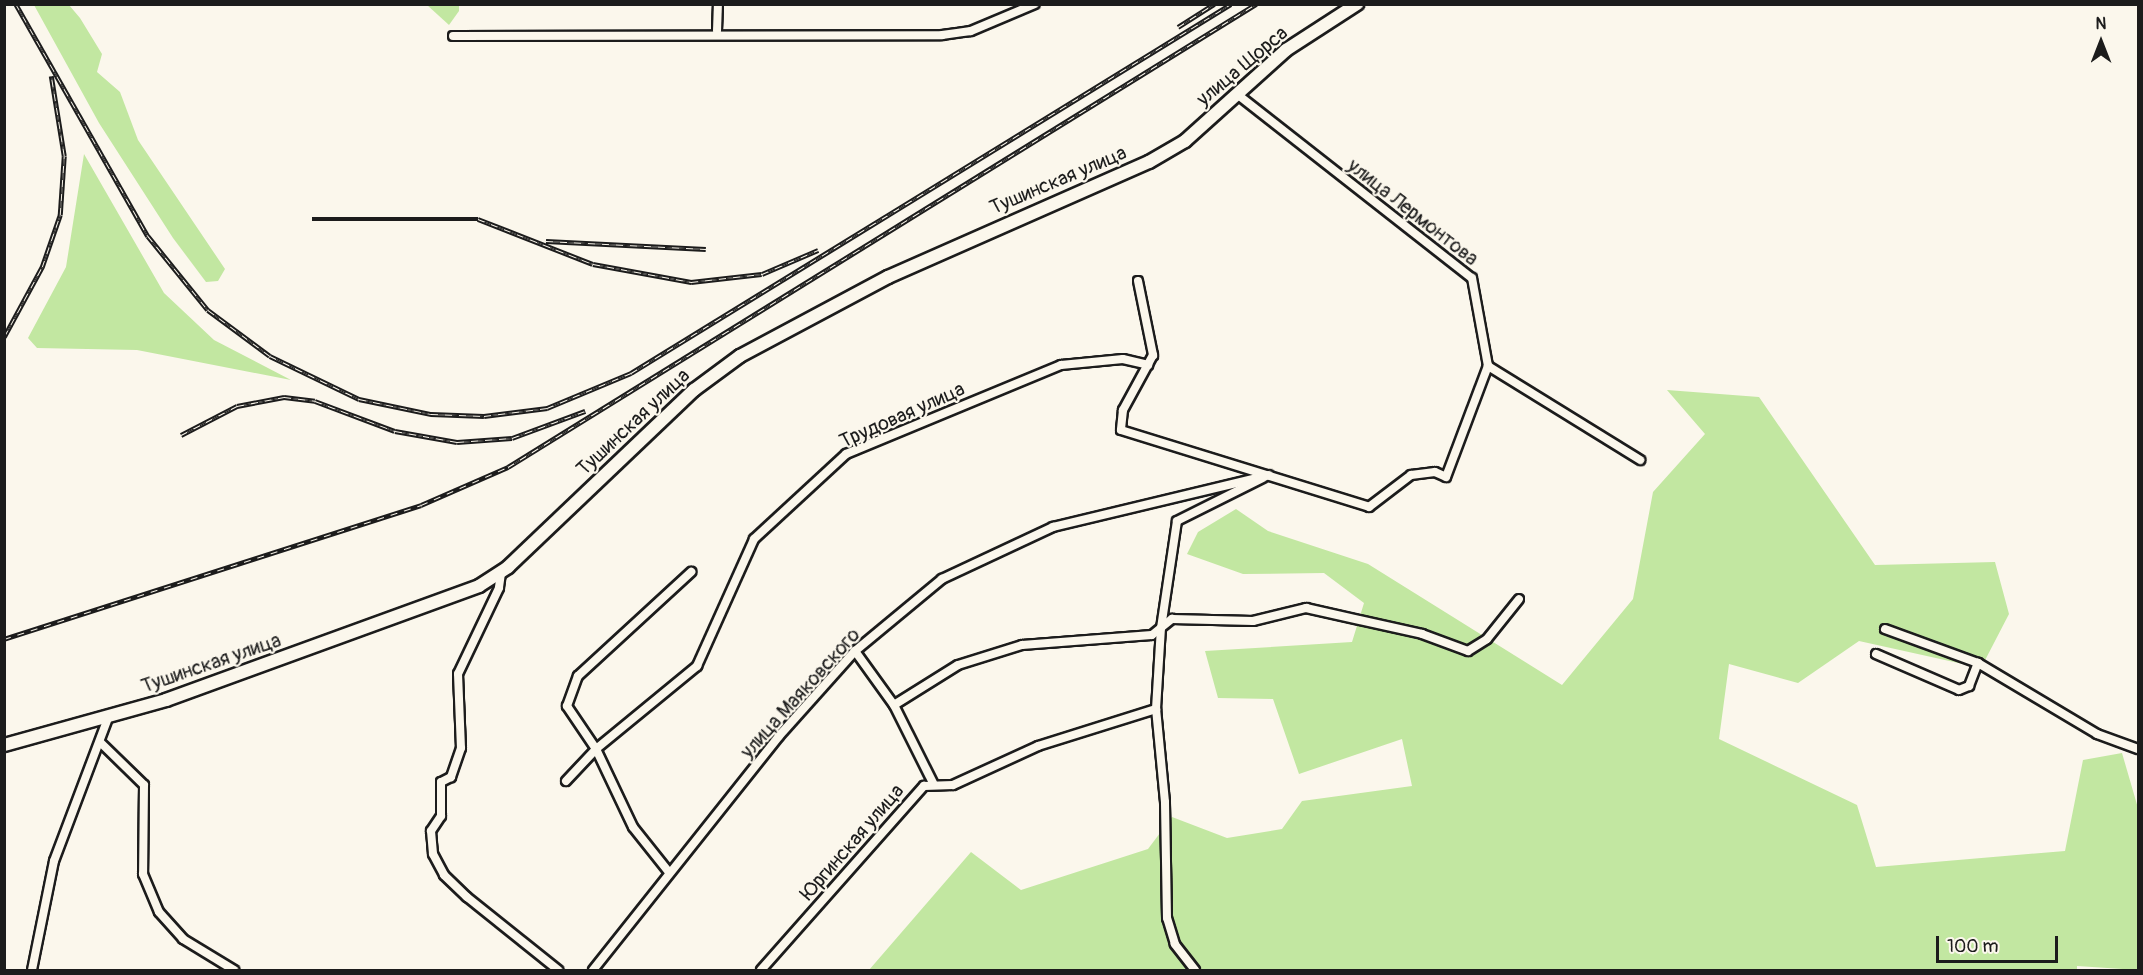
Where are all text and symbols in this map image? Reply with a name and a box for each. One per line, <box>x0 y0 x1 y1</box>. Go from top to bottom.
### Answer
north arrow <box>2071 12 2131 72</box>
text: N <box>2096 14 2106 34</box>
street label: улица Щорса <box>1192 21 1292 111</box>
street label: Тушинская улица <box>986 140 1130 220</box>
street label: улица Лермонтова <box>1343 154 1483 270</box>
street label: Тушинская улица <box>571 363 695 481</box>
street label: Трудовая улица <box>836 377 968 453</box>
street label: улица Маяковского <box>735 623 865 763</box>
street label: Тушинская улица <box>138 628 284 698</box>
street label: Юргинская улица <box>795 779 909 905</box>
scale bar <box>1939 924 2060 962</box>
text: 100 m <box>1947 935 1999 958</box>

